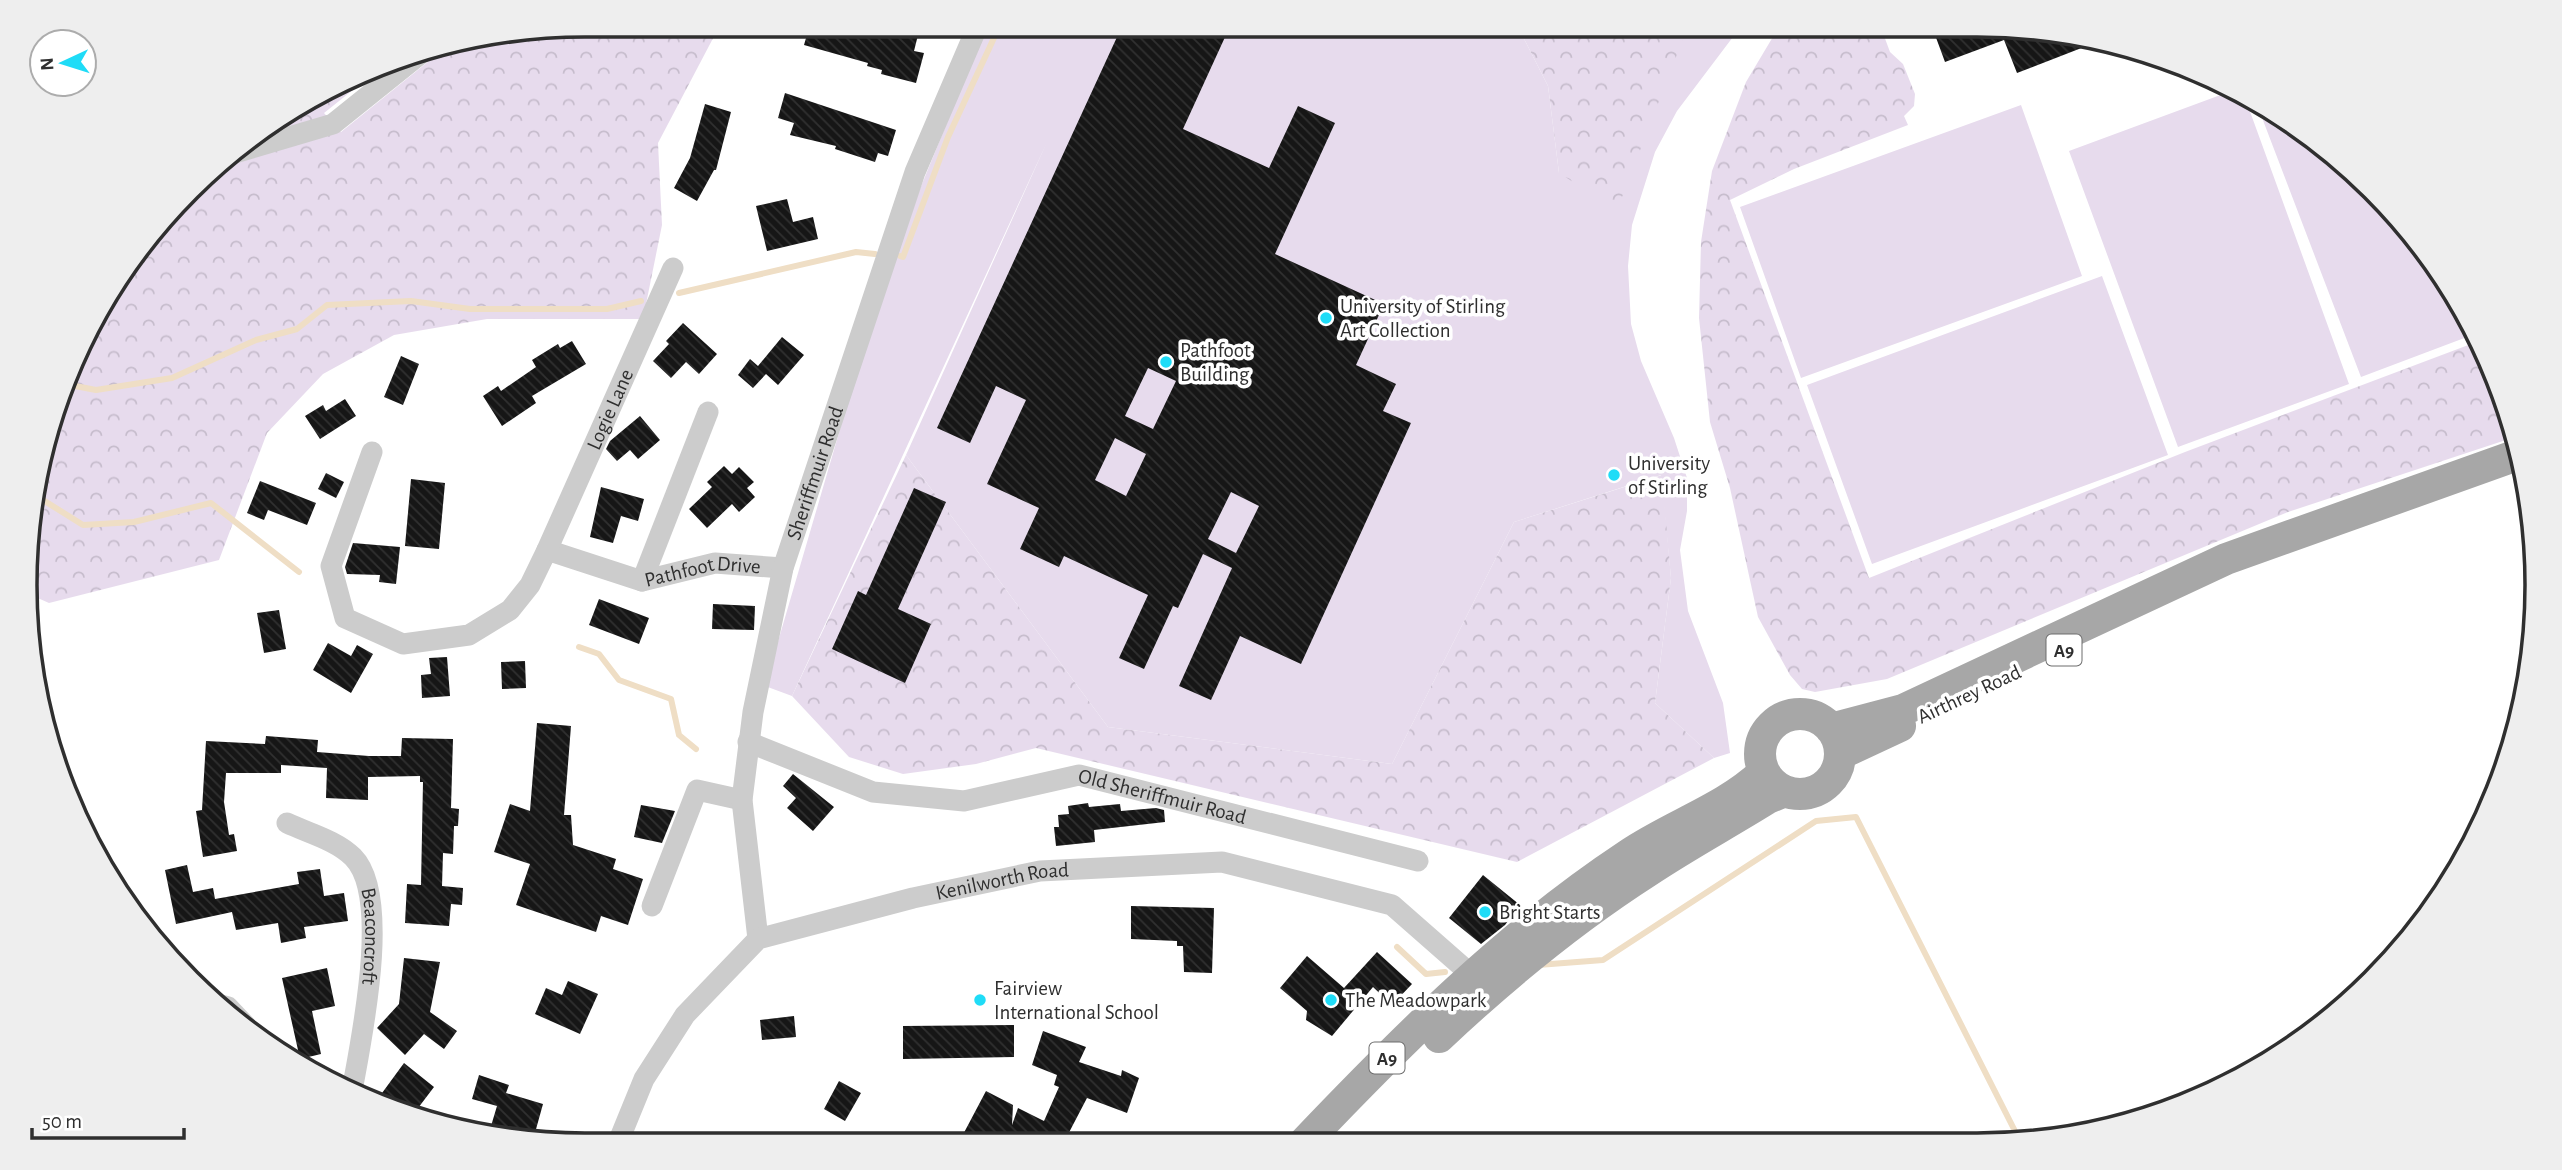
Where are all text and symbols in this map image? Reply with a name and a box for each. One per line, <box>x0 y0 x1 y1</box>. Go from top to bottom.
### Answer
north arrow <box>28 28 98 98</box>
text: N <box>38 57 57 71</box>
place label: University of Stirling Art Collection <box>1340 296 1506 341</box>
marker: University of Stirling Art Collection <box>1318 310 1334 326</box>
place label: Pathfoot Building <box>1180 340 1251 385</box>
marker: Pathfoot Building <box>1158 354 1174 370</box>
street label: Logie Lane <box>583 366 637 453</box>
street label: Sheriffmuir Road <box>783 403 847 543</box>
place label: University of Stirling <box>1628 453 1710 498</box>
marker: University of Stirling <box>1606 467 1622 483</box>
street label: Pathfoot Drive <box>642 553 761 591</box>
road number: A9 <box>2046 635 2082 666</box>
street label: Airthrey Road <box>1914 661 2025 728</box>
street label: Old Sheriffmuir Road <box>1076 765 1249 828</box>
street label: Kenilworth Road <box>934 860 1069 904</box>
street label: Beaconcroft <box>357 886 382 986</box>
place label: Bright Starts <box>1499 902 1601 923</box>
marker: Bright Starts <box>1477 904 1493 920</box>
place label: Fairview International School <box>994 978 1159 1023</box>
place label: The Meadowpark <box>1345 990 1487 1011</box>
marker: Fairview International School <box>972 992 988 1008</box>
marker: The Meadowpark <box>1323 992 1339 1008</box>
road number: A9 <box>1370 1042 1404 1074</box>
scale bar <box>32 1096 184 1140</box>
text: 50 m <box>42 1111 82 1132</box>

